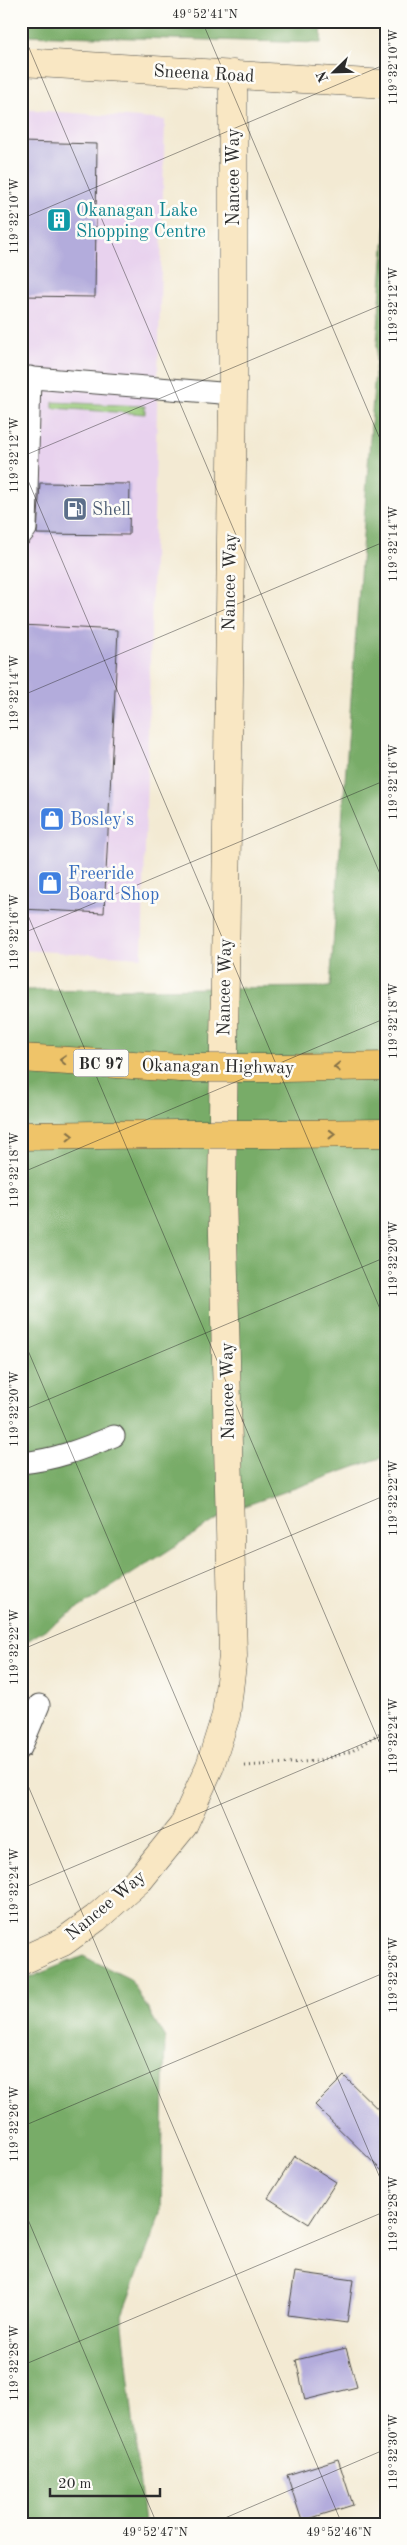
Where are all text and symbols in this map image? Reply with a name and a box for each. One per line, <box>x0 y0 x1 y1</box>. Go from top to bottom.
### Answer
text: 49°52'41"N <box>172 8 238 21</box>
text: 119°32'10"W <box>388 29 400 105</box>
north arrow <box>310 48 360 98</box>
street label: Sneena Road <box>153 62 255 86</box>
text: N <box>314 69 331 84</box>
street label: Nancee Way <box>225 128 243 226</box>
text: 119°32'10"W <box>9 178 21 254</box>
place label: Okanagan Lake Shopping Centre <box>76 202 206 241</box>
building icon: Okanagan Lake Shopping Centre <box>46 207 72 233</box>
text: 119°32'12"W <box>388 267 400 343</box>
text: 119°32'12"W <box>9 417 21 493</box>
fuel station icon: Shell <box>62 496 88 522</box>
place label: Shell <box>92 501 131 519</box>
text: 119°32'14"W <box>388 506 400 582</box>
street label: Nancee Way <box>220 532 240 631</box>
text: 119°32'14"W <box>9 655 21 731</box>
text: 119°32'16"W <box>388 744 400 820</box>
shop icon: Bosley's <box>39 806 65 832</box>
place label: Bosley's <box>70 811 134 829</box>
place label: Freeride Board Shop <box>68 865 159 904</box>
shop icon: Freeride Board Shop <box>37 870 63 896</box>
text: 119°32'16"W <box>9 894 21 970</box>
street label: Nancee Way <box>215 937 235 1036</box>
text: 119°32'18"W <box>388 983 400 1059</box>
road number: BC 97 <box>74 1050 128 1076</box>
one-way arrow <box>58 1055 66 1066</box>
street label: Okanagan Highway <box>141 1057 295 1077</box>
one-way arrow <box>333 1062 340 1072</box>
one-way arrow <box>328 1129 336 1139</box>
one-way arrow <box>66 1130 74 1141</box>
text: 119°32'18"W <box>9 1132 21 1208</box>
text: 119°32'20"W <box>388 1221 400 1297</box>
street label: Nancee Way <box>218 1341 238 1440</box>
text: 119°32'20"W <box>9 1371 21 1447</box>
text: 119°32'22"W <box>388 1460 400 1536</box>
text: 119°32'22"W <box>9 1609 21 1685</box>
text: 119°32'24"W <box>388 1698 400 1774</box>
text: 119°32'24"W <box>9 1848 21 1924</box>
street label: Nancee Way <box>62 1867 149 1944</box>
text: 119°32'26"W <box>388 1937 400 2013</box>
text: 119°32'26"W <box>9 2086 21 2162</box>
text: 119°32'28"W <box>388 2176 400 2252</box>
text: 119°32'28"W <box>9 2325 21 2401</box>
text: 119°32'30"W <box>388 2414 400 2490</box>
scale bar <box>50 2465 160 2497</box>
text: 20 m <box>58 2477 92 2492</box>
text: 49°52'47"N <box>122 2526 188 2539</box>
text: 49°52'46"N <box>306 2526 372 2539</box>

